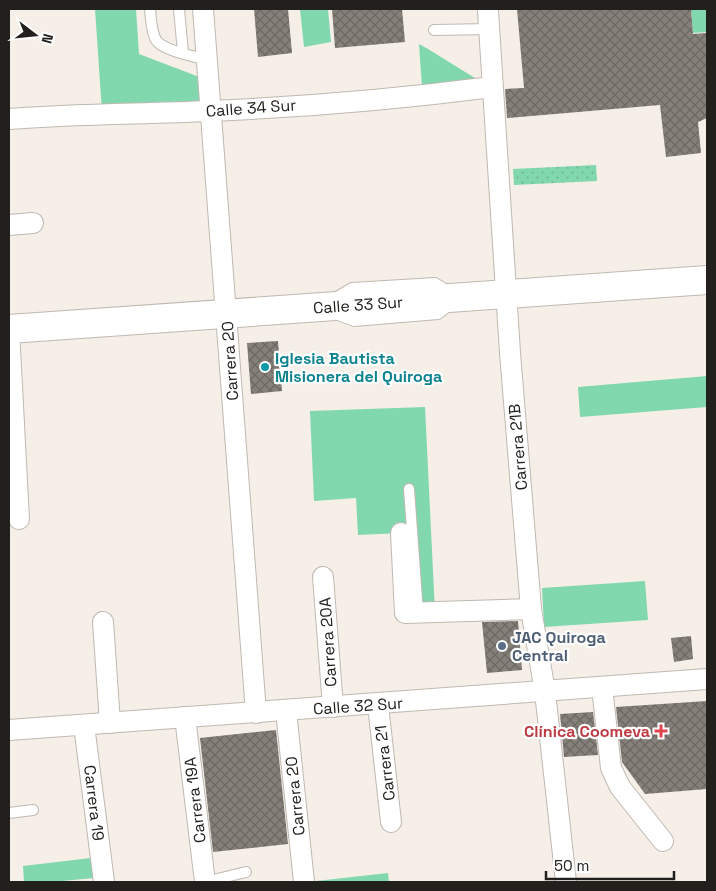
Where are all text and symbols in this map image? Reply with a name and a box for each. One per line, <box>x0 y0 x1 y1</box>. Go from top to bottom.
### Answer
north arrow <box>10 10 60 60</box>
text: N <box>38 32 57 46</box>
street label: Calle 34 Sur <box>205 94 297 122</box>
street label: Calle 33 Sur <box>312 291 404 319</box>
street label: Carrera 20 <box>217 321 243 401</box>
place label: Iglesia Bautista Misionera del Quiroga <box>275 348 442 387</box>
marker: Iglesia Bautista Misionera del Quiroga <box>259 361 271 373</box>
street label: Carrera 21B <box>504 403 532 491</box>
street label: Carrera 20A <box>314 596 342 688</box>
place label: JAC Quiroga Central <box>512 627 606 666</box>
marker: JAC Quiroga Central <box>496 640 508 652</box>
street label: Calle 32 Sur <box>312 692 404 720</box>
place label: Clínica Coomeva <box>524 721 650 742</box>
street label: Carrera 21 <box>370 724 400 802</box>
marker: Clínica Coomeva <box>654 724 668 738</box>
street label: Carrera 20 <box>280 755 310 837</box>
street label: Carrera 19A <box>179 756 211 844</box>
street label: Carrera 19 <box>79 764 109 842</box>
scale bar <box>546 848 674 880</box>
text: 50 m <box>554 856 589 875</box>

